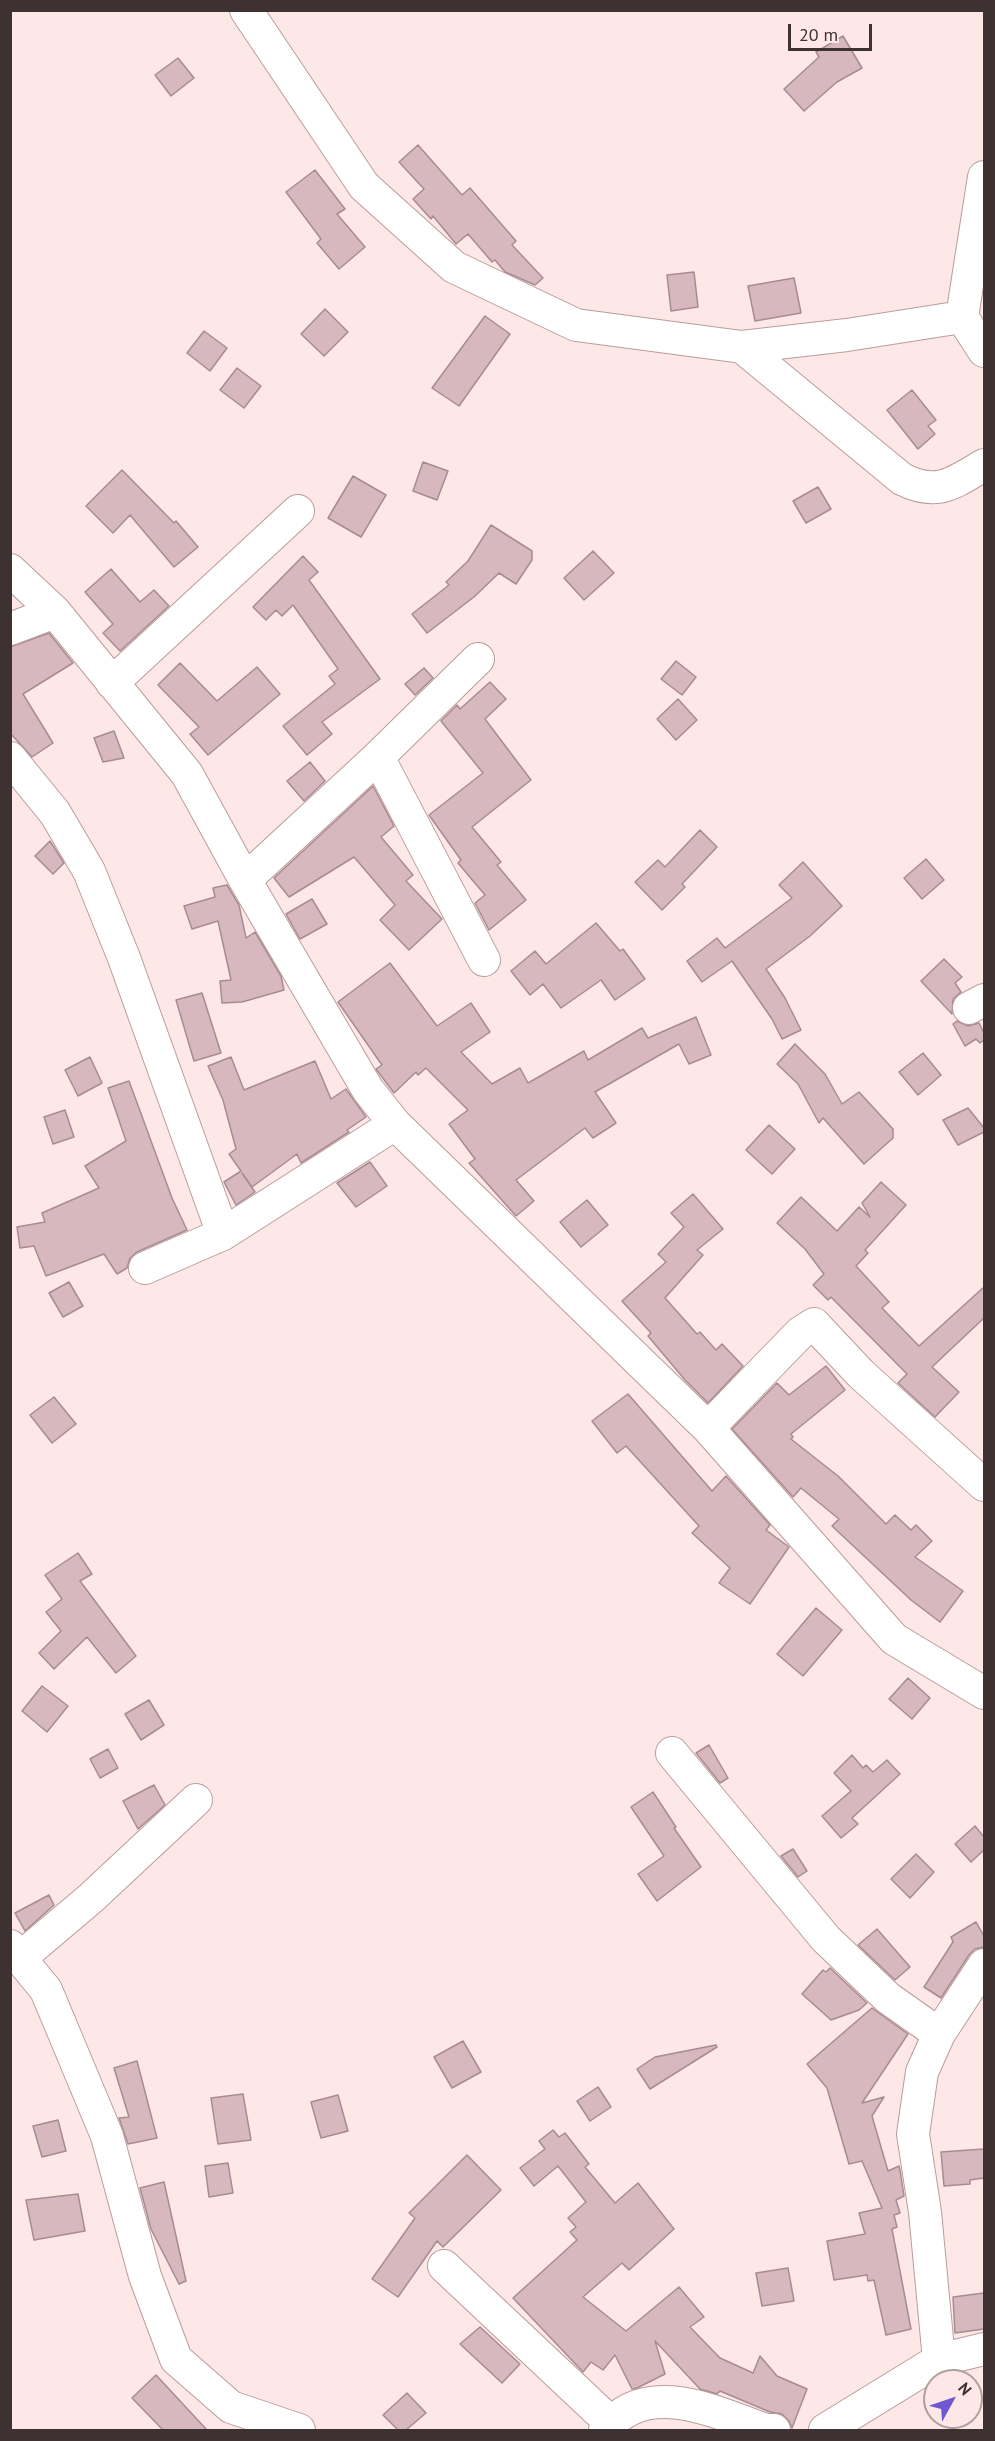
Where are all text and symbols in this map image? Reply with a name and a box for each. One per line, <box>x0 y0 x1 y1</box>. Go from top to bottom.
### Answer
scale bar <box>791 12 875 50</box>
text: 20 m <box>799 23 838 46</box>
north arrow <box>923 2369 983 2429</box>
text: N <box>954 2378 976 2399</box>

